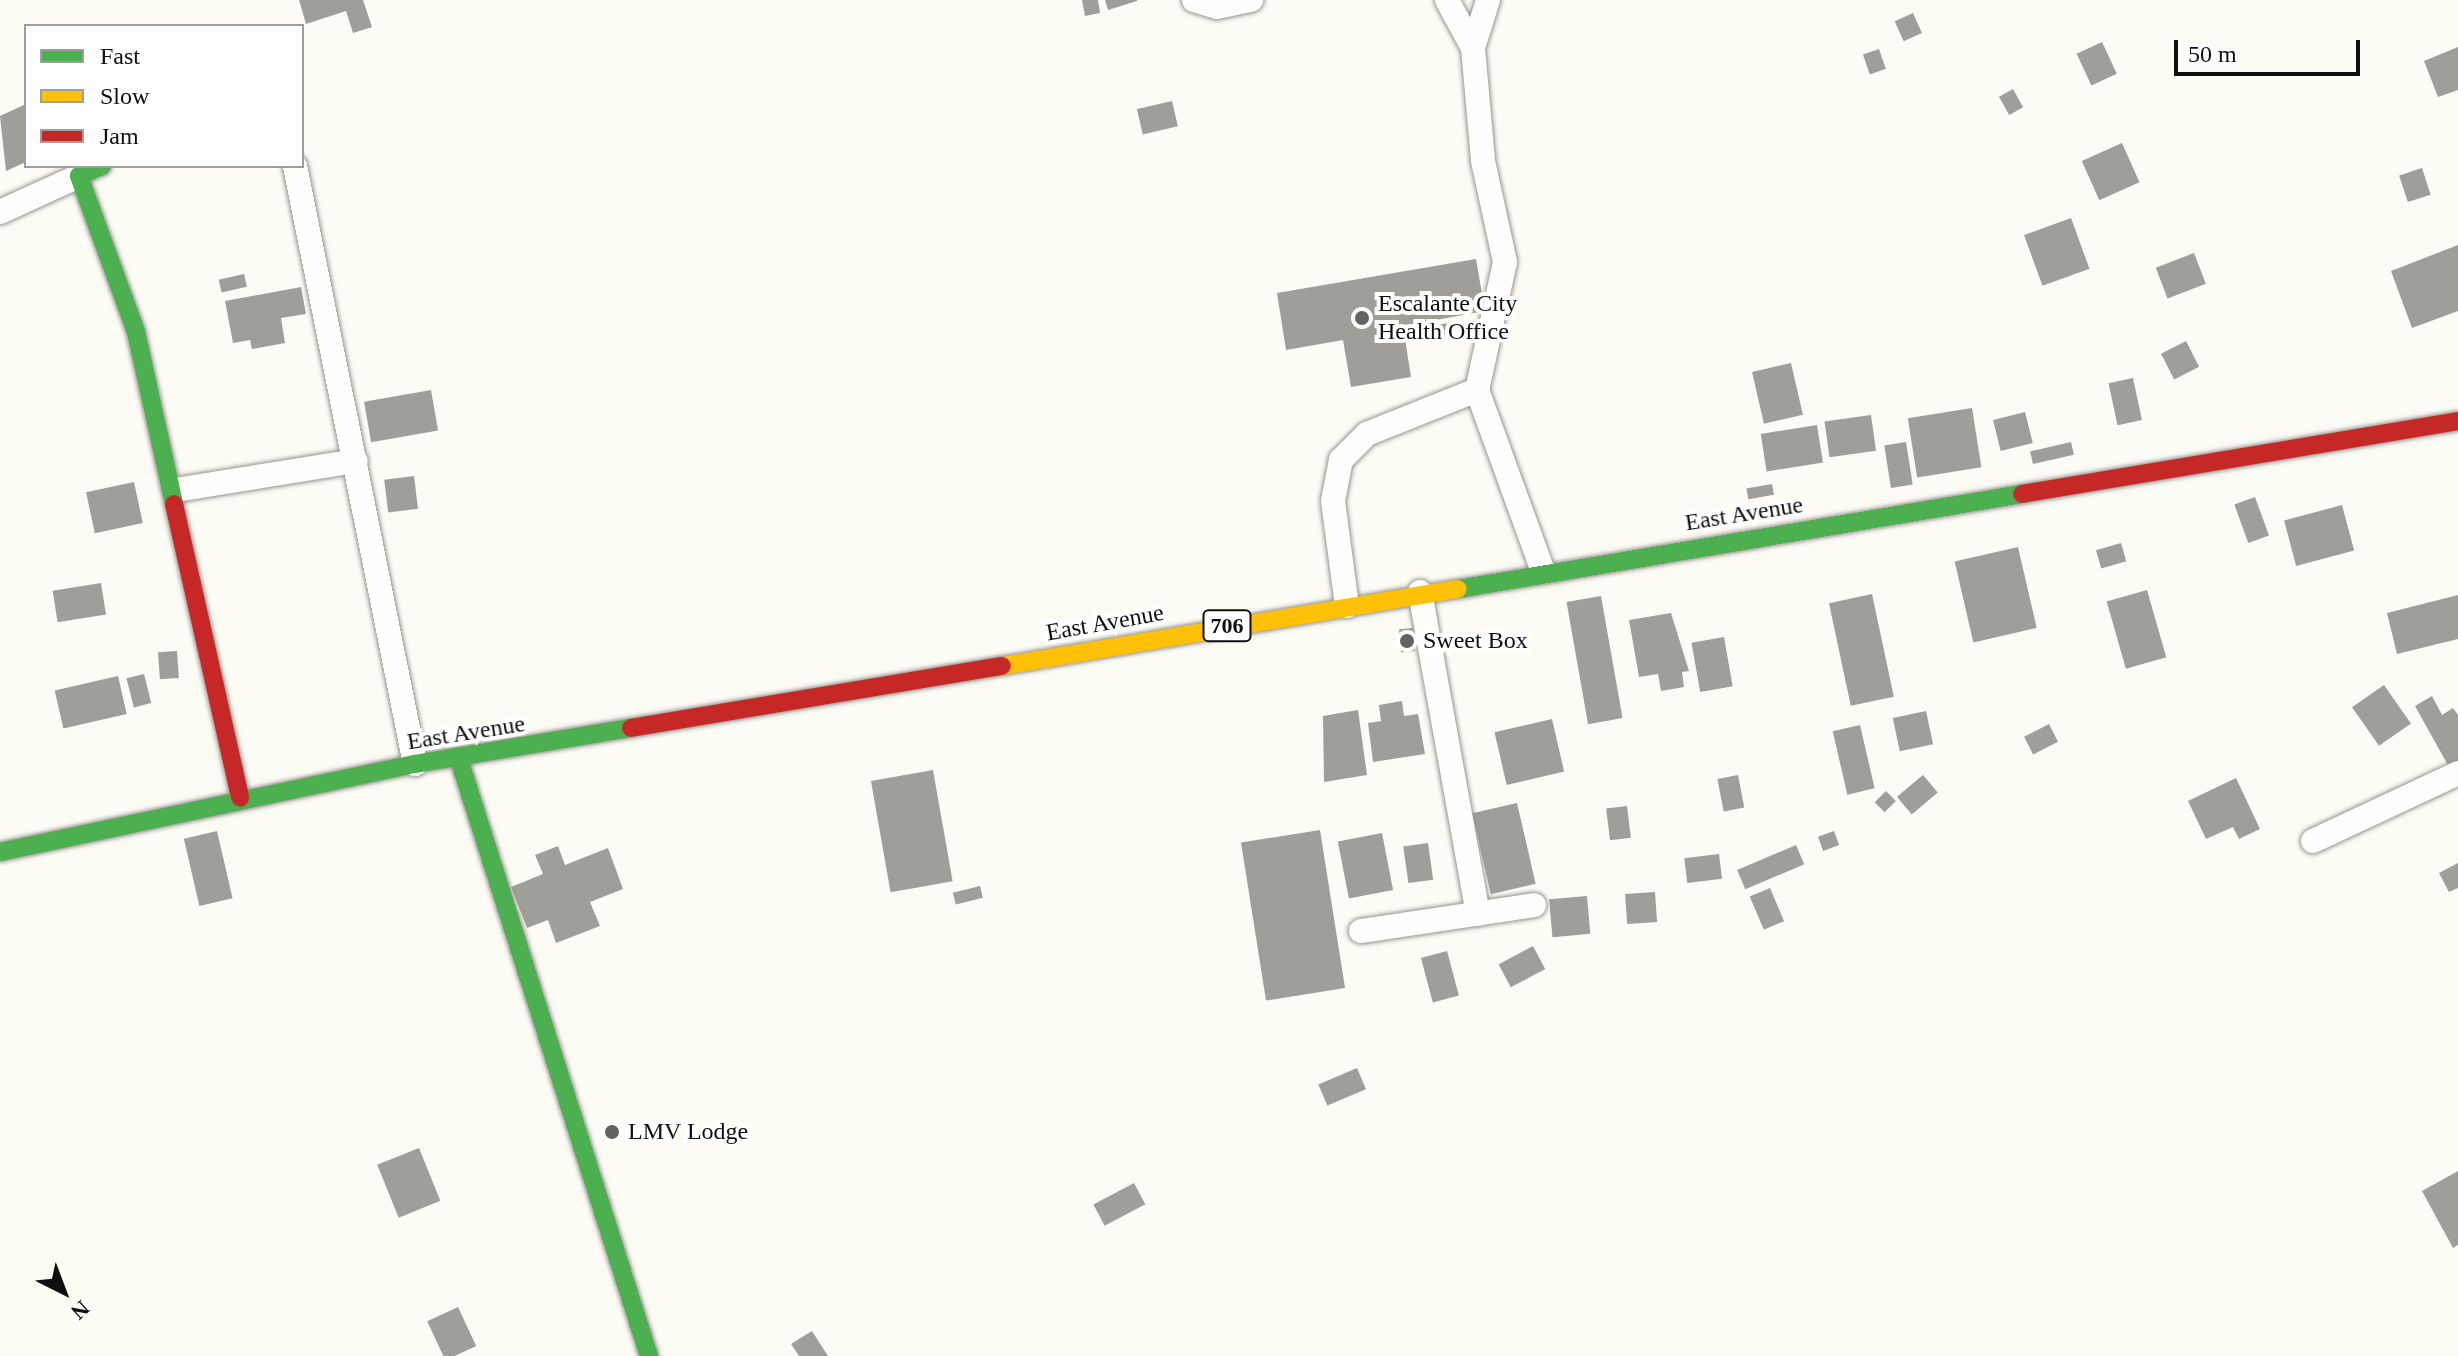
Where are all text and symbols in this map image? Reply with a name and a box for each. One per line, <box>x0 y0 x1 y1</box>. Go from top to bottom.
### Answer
legend <box>24 24 304 168</box>
scale bar <box>2178 24 2364 74</box>
text: 50 m <box>2188 41 2237 67</box>
text: Fast <box>100 43 140 69</box>
text: Slow <box>100 83 149 109</box>
text: Jam <box>100 123 139 149</box>
place label: Escalante City Health Office <box>1378 290 1517 346</box>
marker: Escalante City Health Office <box>1353 309 1371 327</box>
street label: East Avenue <box>1682 490 1806 538</box>
street label: East Avenue <box>1043 598 1167 648</box>
road number: 706 <box>1201 608 1253 644</box>
place label: Sweet Box <box>1423 627 1528 655</box>
marker: Sweet Box <box>1398 632 1416 650</box>
street label: East Avenue <box>404 709 528 757</box>
place label: LMV Lodge <box>628 1118 749 1146</box>
marker: LMV Lodge <box>603 1123 621 1141</box>
north arrow <box>24 1252 104 1332</box>
text: N <box>66 1296 95 1325</box>

